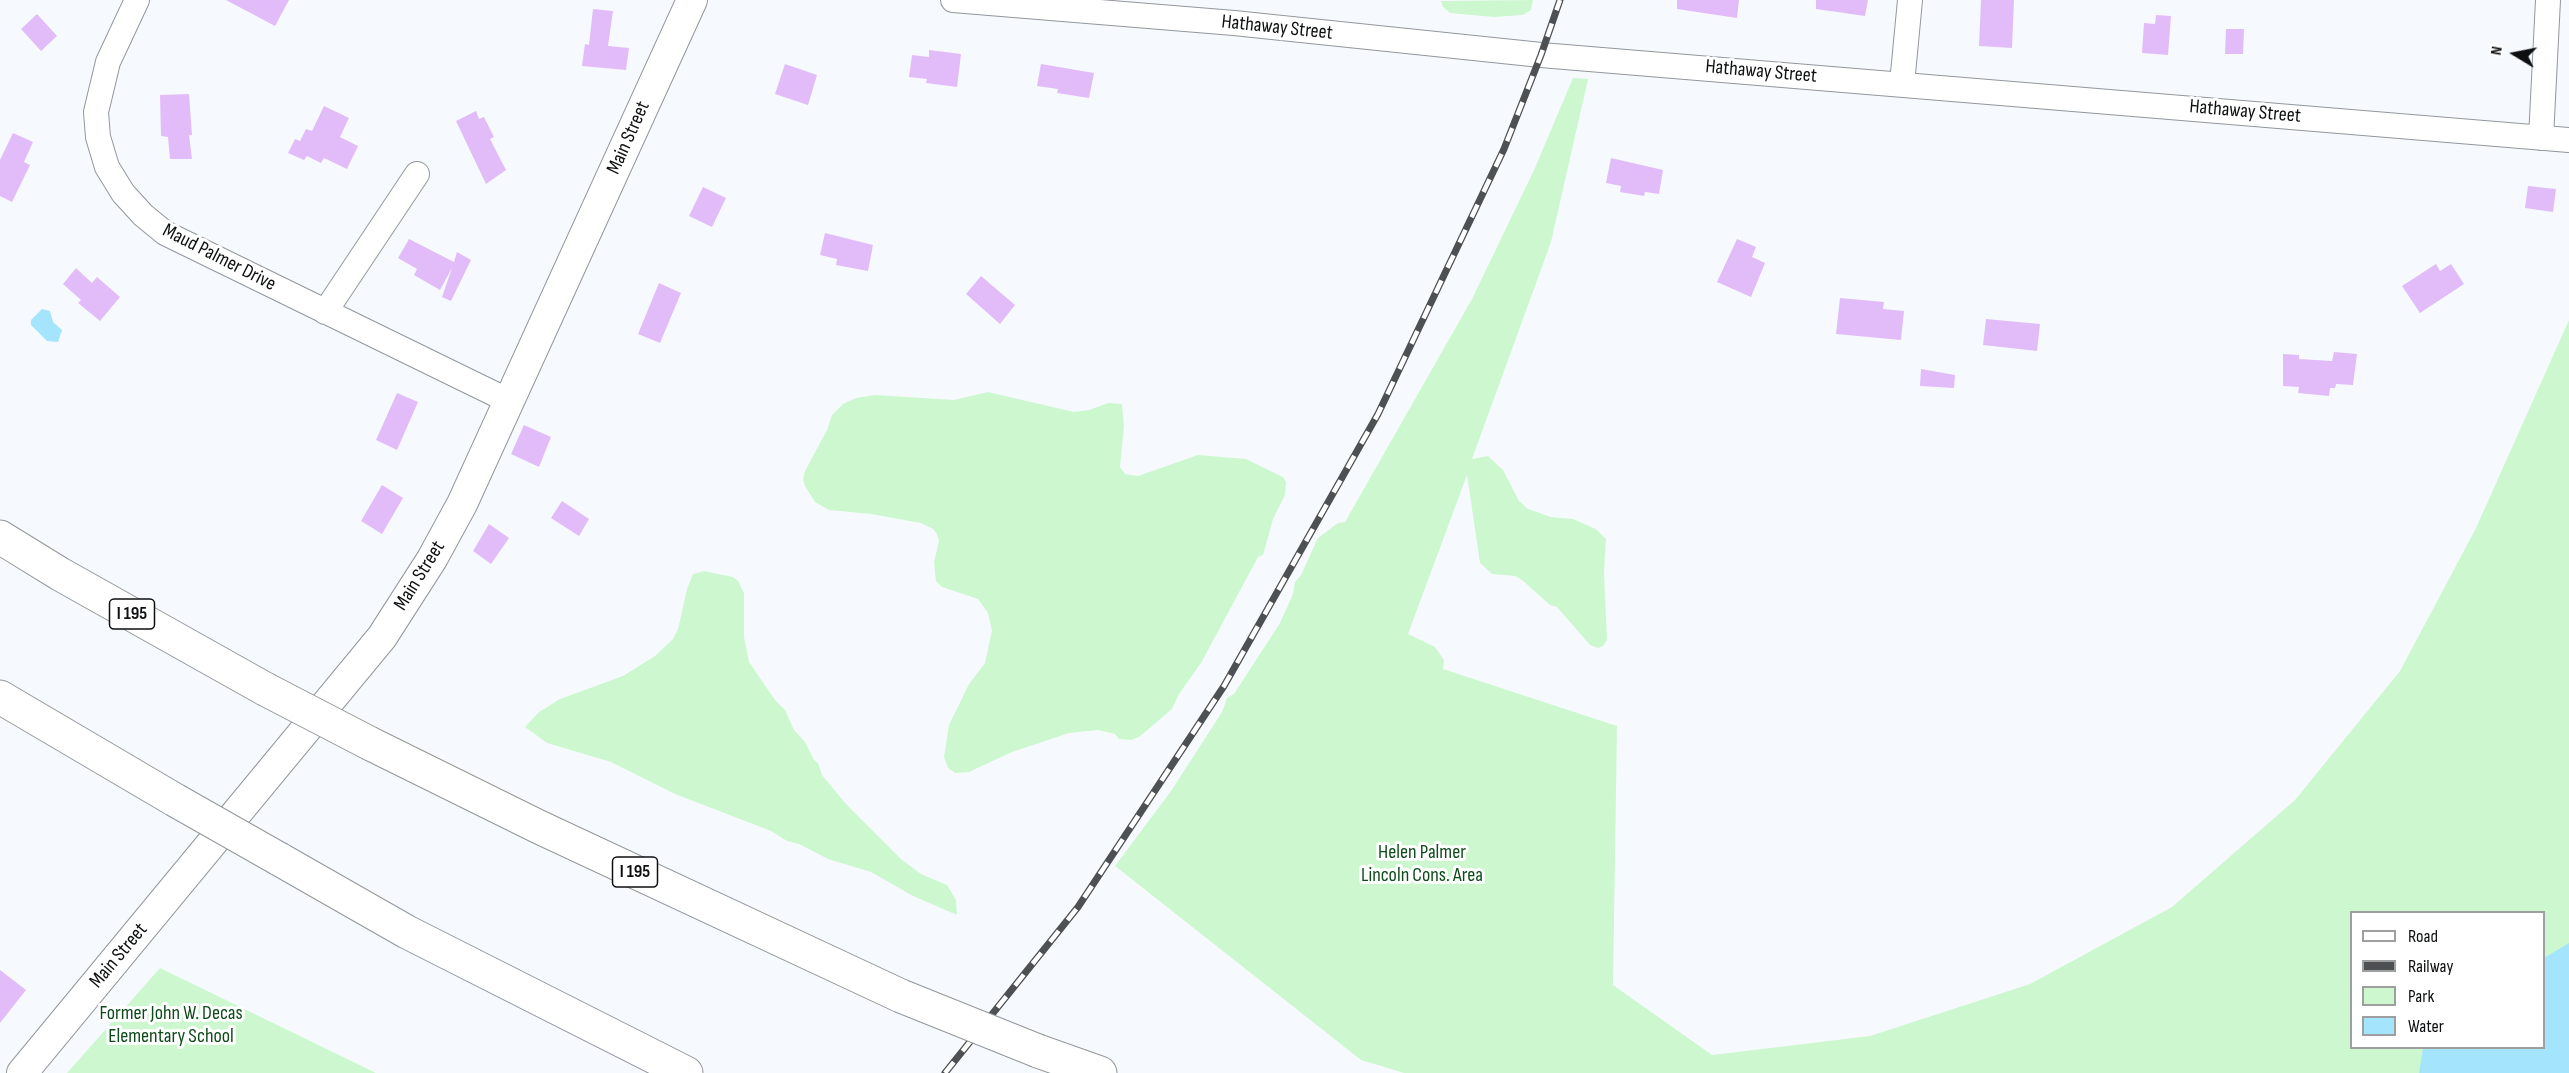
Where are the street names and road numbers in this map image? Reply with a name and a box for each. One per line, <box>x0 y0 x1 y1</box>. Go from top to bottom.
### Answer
street label: Hathaway Street <box>1220 10 1334 46</box>
street label: Hathaway Street <box>1704 55 1818 89</box>
street label: Hathaway Street <box>2188 95 2302 129</box>
street label: Main Street <box>602 98 656 178</box>
street label: Maud Palmer Drive <box>158 219 280 297</box>
street label: Main Street <box>389 537 451 615</box>
road number: I 195 <box>110 599 154 629</box>
road number: I 195 <box>612 857 658 887</box>
street label: Main Street <box>85 919 153 993</box>

